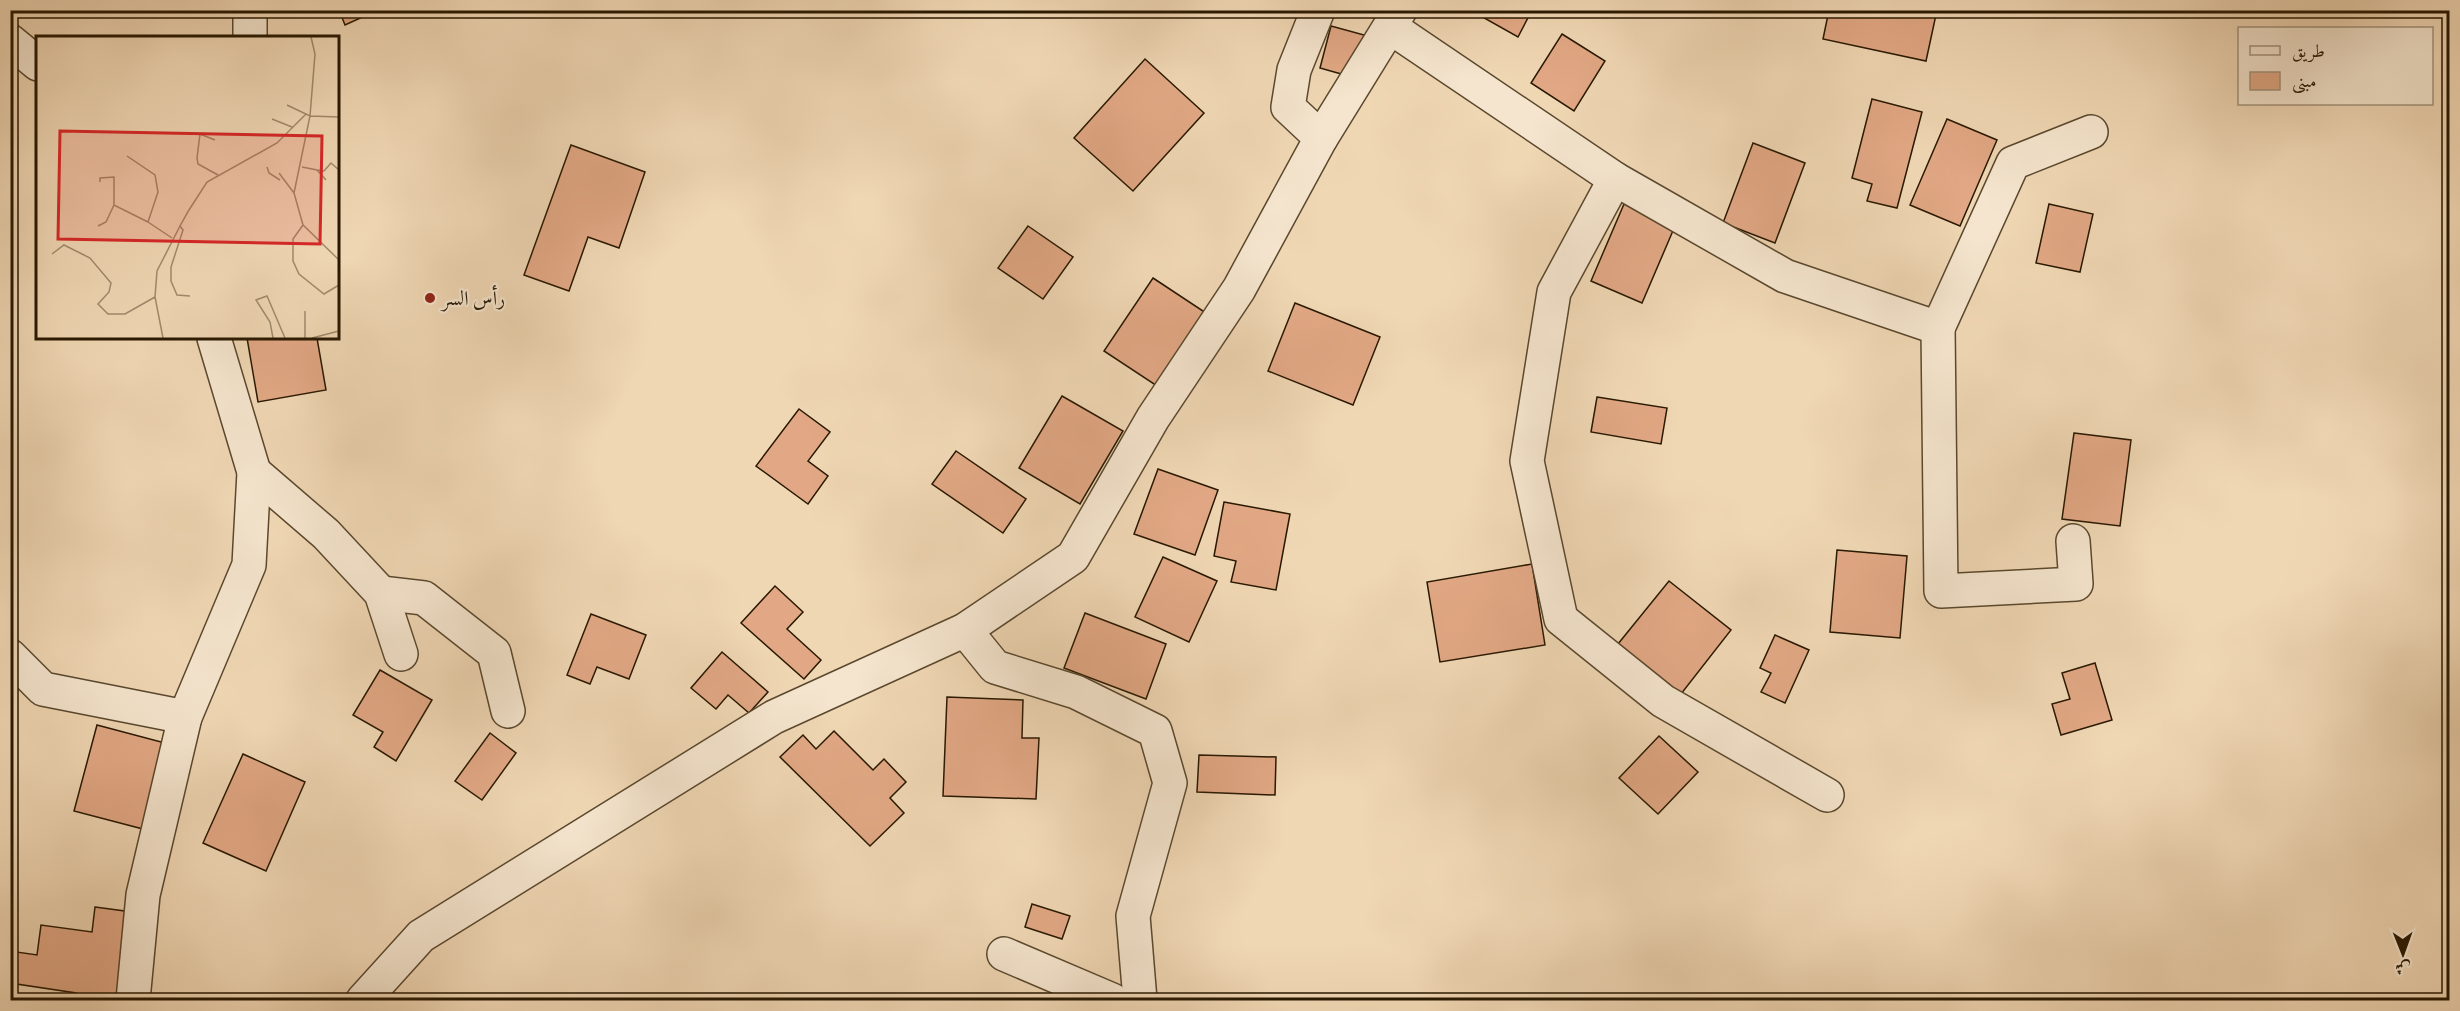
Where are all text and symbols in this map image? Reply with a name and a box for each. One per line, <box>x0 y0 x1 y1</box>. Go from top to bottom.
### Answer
legend <box>2238 27 2433 105</box>
inset map <box>36 36 339 339</box>
text: طريق <box>2292 40 2325 63</box>
text: مبنى <box>2292 70 2317 94</box>
place label: رأس السر <box>440 284 505 312</box>
marker: رأس السر <box>423 291 437 305</box>
north arrow <box>2373 924 2433 984</box>
text: ش <box>2395 958 2411 978</box>

